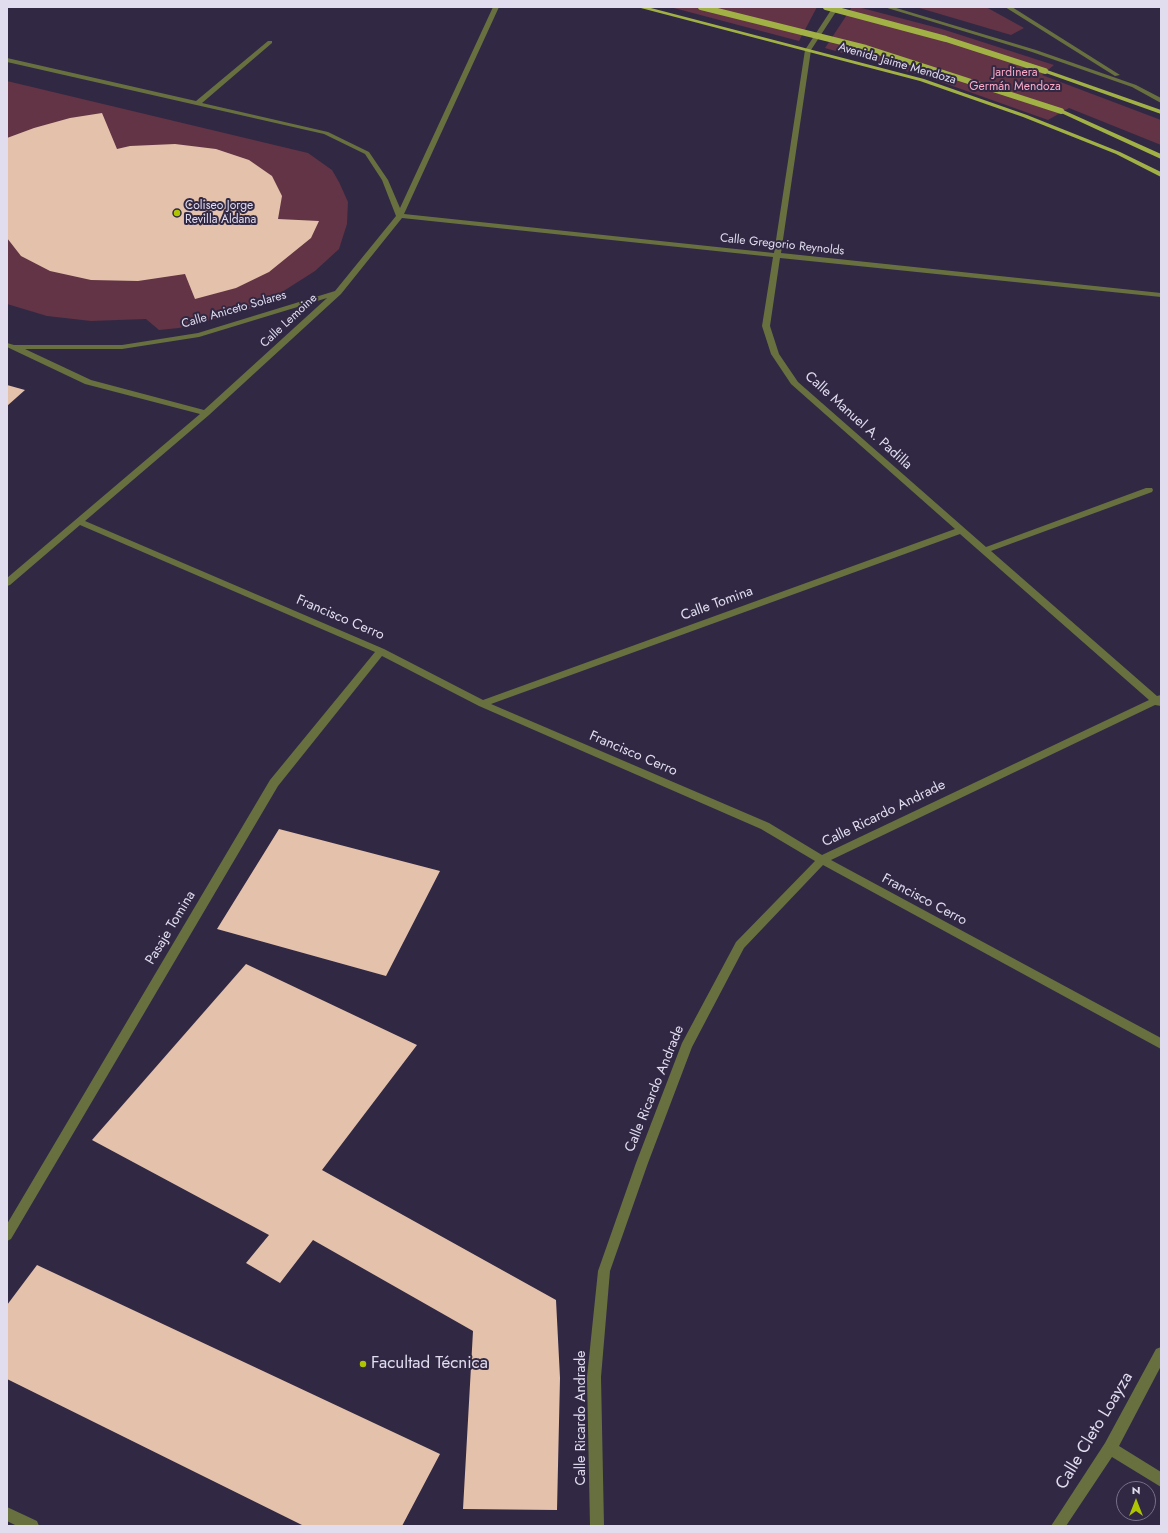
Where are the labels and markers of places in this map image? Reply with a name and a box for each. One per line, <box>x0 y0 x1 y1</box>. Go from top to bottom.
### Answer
place label: Coliseo Jorge Revilla Aldana <box>185 199 256 227</box>
marker: Coliseo Jorge Revilla Aldana <box>172 208 182 218</box>
place label: Facultad Técnica <box>371 1354 488 1374</box>
marker: Facultad Técnica <box>358 1359 368 1369</box>

